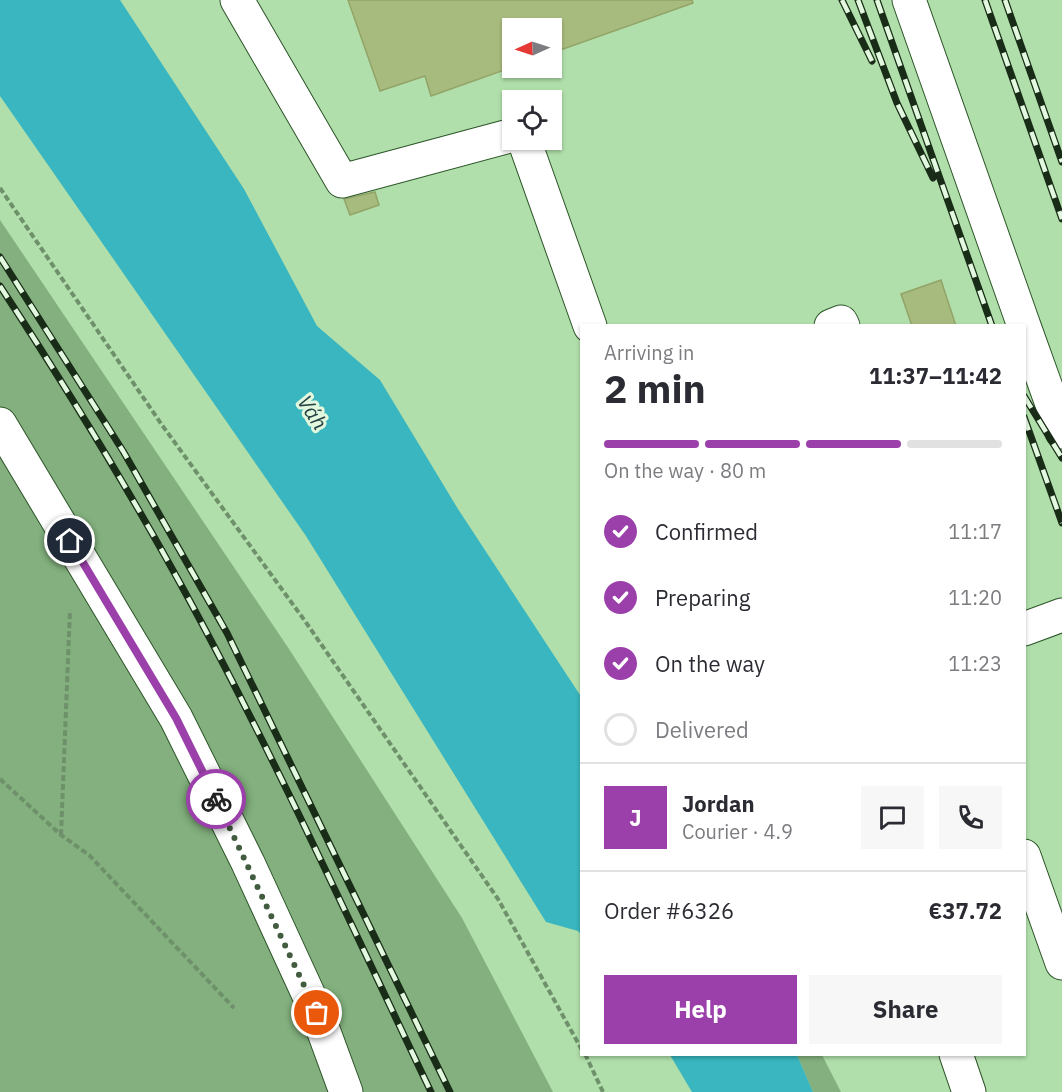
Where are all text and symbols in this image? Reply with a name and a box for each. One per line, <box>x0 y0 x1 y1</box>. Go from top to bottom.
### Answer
north arrow <box>502 18 562 78</box>
map controls <box>502 18 562 150</box>
button: locate <box>502 90 562 150</box>
text: Arriving in <box>604 339 694 366</box>
text: 11:37–11:42 <box>869 361 1002 390</box>
text: 2 min <box>604 363 706 414</box>
water label: Váh <box>291 389 335 435</box>
text: On the way · 80 m <box>604 457 766 484</box>
pin <box>44 515 95 566</box>
icon: check <box>604 515 637 548</box>
text: Confirmed <box>655 517 758 546</box>
text: 11:17 <box>948 518 1002 545</box>
icon: home <box>53 524 86 557</box>
icon: check <box>604 581 637 614</box>
text: Preparing <box>655 583 750 612</box>
text: 11:20 <box>948 584 1002 611</box>
icon: check <box>604 647 637 680</box>
text: On the way <box>655 649 765 678</box>
text: 11:23 <box>948 650 1002 677</box>
text: Delivered <box>655 715 749 744</box>
courier <box>186 769 246 829</box>
icon: bike <box>200 783 233 816</box>
button: chat <box>861 786 924 849</box>
button: phone <box>939 786 1002 849</box>
text: Jordan <box>682 789 755 818</box>
text: J <box>629 803 642 832</box>
text: Courier · 4.9 <box>682 818 793 845</box>
text: Order #6326 <box>604 896 734 925</box>
text: €37.72 <box>929 896 1002 925</box>
button: Help <box>604 975 797 1044</box>
button: Share <box>809 975 1002 1044</box>
pin <box>291 987 342 1038</box>
icon: bag <box>300 996 333 1029</box>

